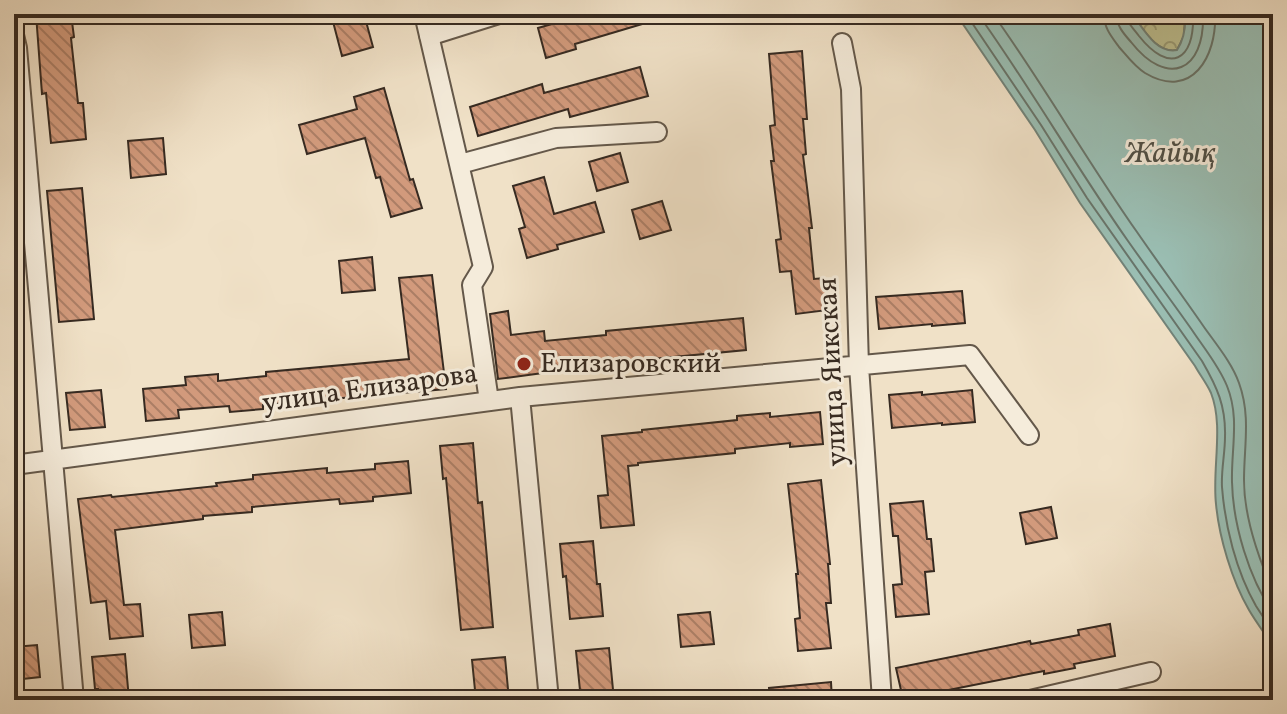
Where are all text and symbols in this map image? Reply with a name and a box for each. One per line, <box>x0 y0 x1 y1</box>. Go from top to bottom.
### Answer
water label: Жайық <box>1124 133 1216 175</box>
street label: улица Яикская <box>809 277 857 467</box>
place label: Елизаровский <box>540 345 721 384</box>
street label: улица Елизарова <box>260 355 480 423</box>
marker: Елизаровский <box>515 355 533 373</box>

